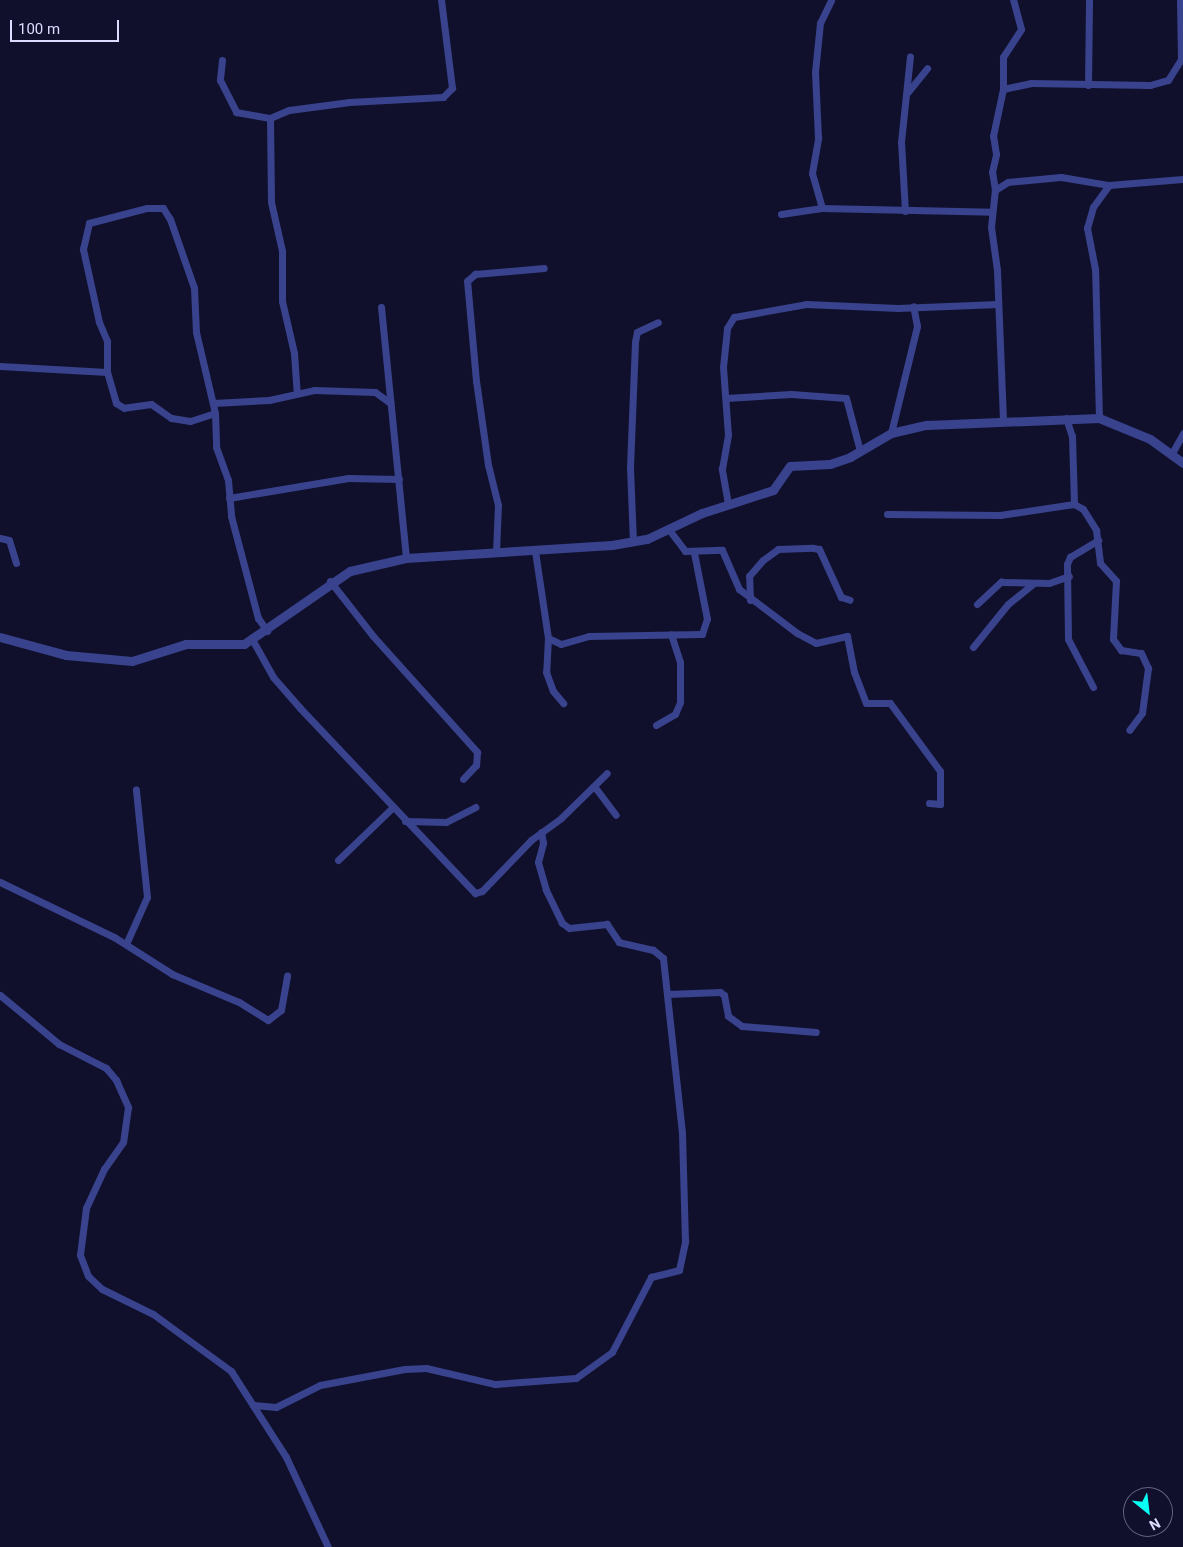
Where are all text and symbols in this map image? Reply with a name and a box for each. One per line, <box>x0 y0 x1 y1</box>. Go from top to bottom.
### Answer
scale bar <box>12 10 121 42</box>
text: 100 m <box>18 20 60 38</box>
north arrow <box>1123 1487 1173 1537</box>
text: N <box>1147 1515 1163 1534</box>

